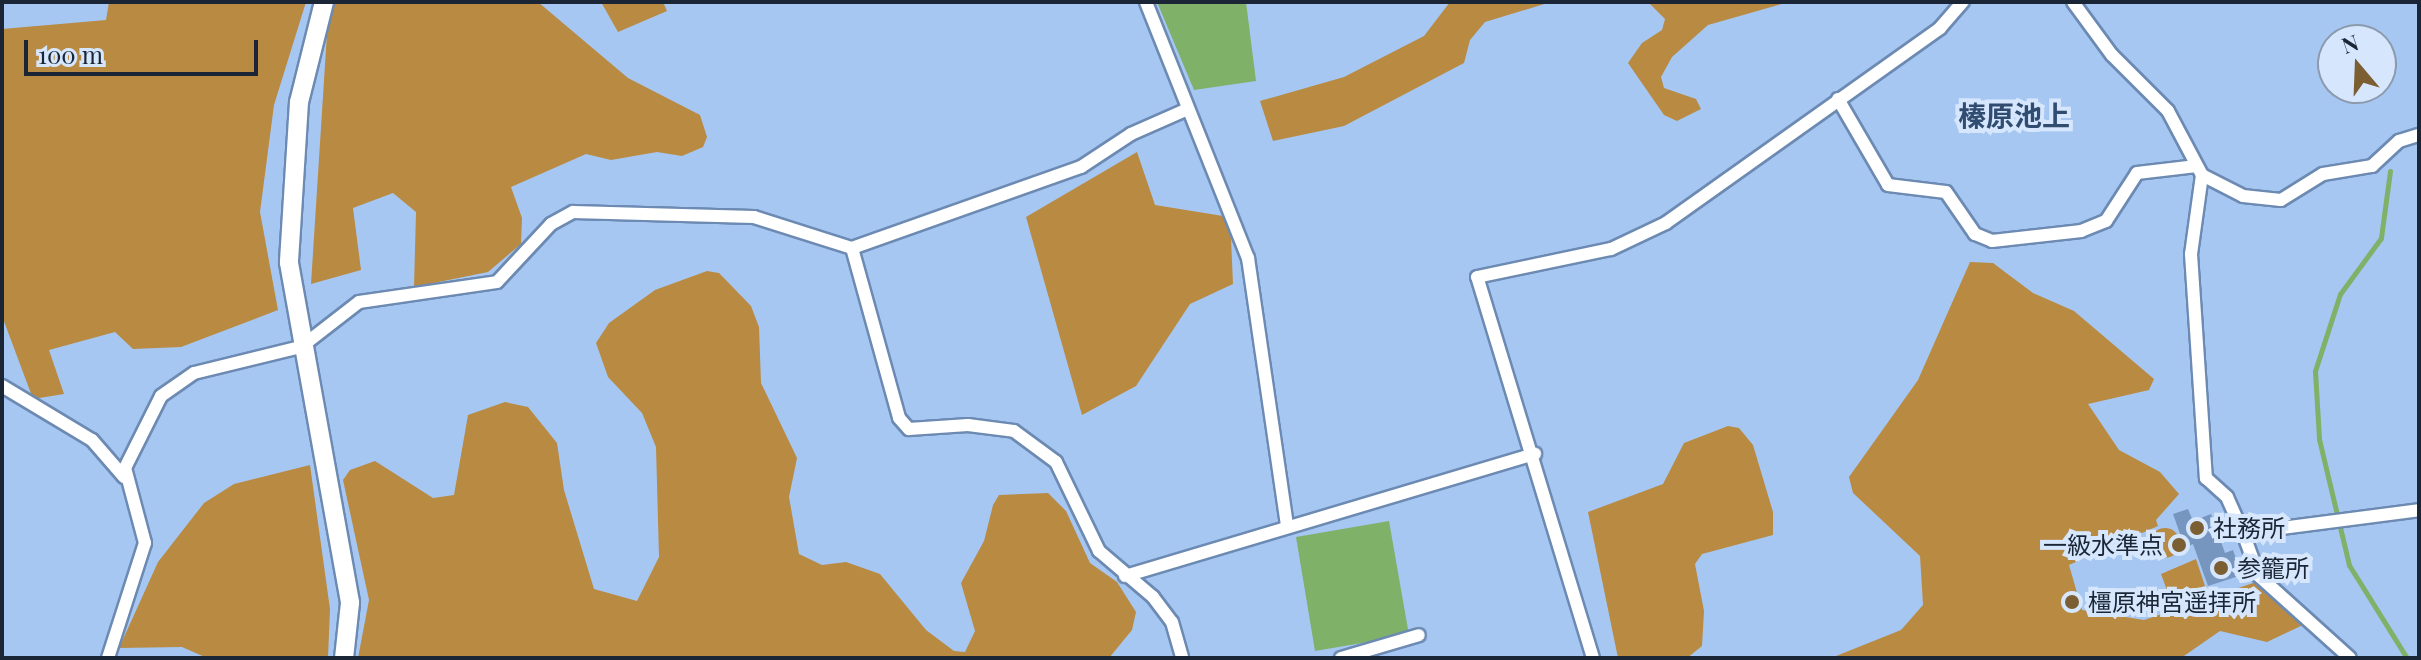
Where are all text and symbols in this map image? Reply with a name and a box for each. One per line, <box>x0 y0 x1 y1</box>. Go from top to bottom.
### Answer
scale bar <box>28 24 262 74</box>
north arrow <box>2317 24 2397 104</box>
text: N <box>2337 26 2362 60</box>
text: 100 m <box>38 38 103 70</box>
district label: 榛原池上 <box>1958 98 2070 132</box>
place label: 社務所 <box>2213 514 2285 542</box>
marker: 社務所 <box>2188 519 2206 537</box>
place label: 一級水準点 <box>2043 531 2163 559</box>
marker: 一級水準点 <box>2170 536 2188 554</box>
place label: 参籠所 <box>2237 554 2309 582</box>
marker: 参籠所 <box>2212 559 2230 577</box>
place label: 橿原神宮遥拝所 <box>2088 588 2256 616</box>
marker: 橿原神宮遥拝所 <box>2063 593 2081 611</box>

